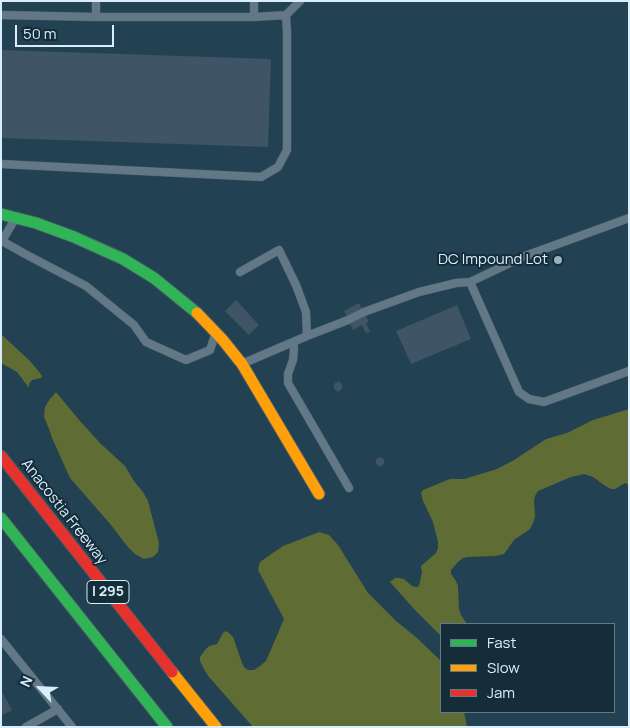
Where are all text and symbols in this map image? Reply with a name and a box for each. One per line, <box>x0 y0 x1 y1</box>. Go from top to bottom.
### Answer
scale bar <box>18 15 116 47</box>
text: 50 m <box>23 23 57 44</box>
place label: DC Impound Lot <box>438 251 548 269</box>
marker: DC Impound Lot <box>552 254 564 266</box>
street label: Anacostia Freeway <box>17 456 111 568</box>
road number: I 295 <box>87 580 129 604</box>
legend <box>440 623 615 713</box>
text: Fast <box>487 632 516 653</box>
text: Slow <box>487 657 520 678</box>
north arrow <box>15 663 65 713</box>
text: N <box>15 673 37 690</box>
text: Jam <box>487 682 515 703</box>

